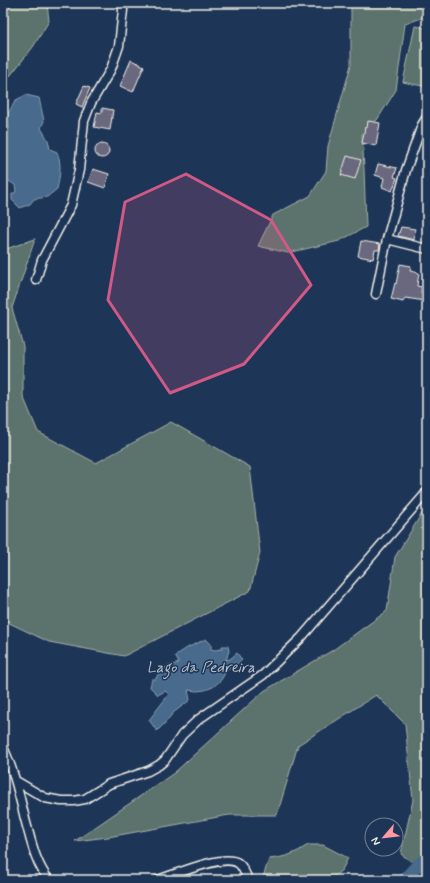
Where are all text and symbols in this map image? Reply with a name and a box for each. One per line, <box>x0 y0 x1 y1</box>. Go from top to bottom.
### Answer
water label: Lago da Pedreira <box>147 658 256 680</box>
north arrow <box>364 817 404 857</box>
text: N <box>368 835 384 848</box>

